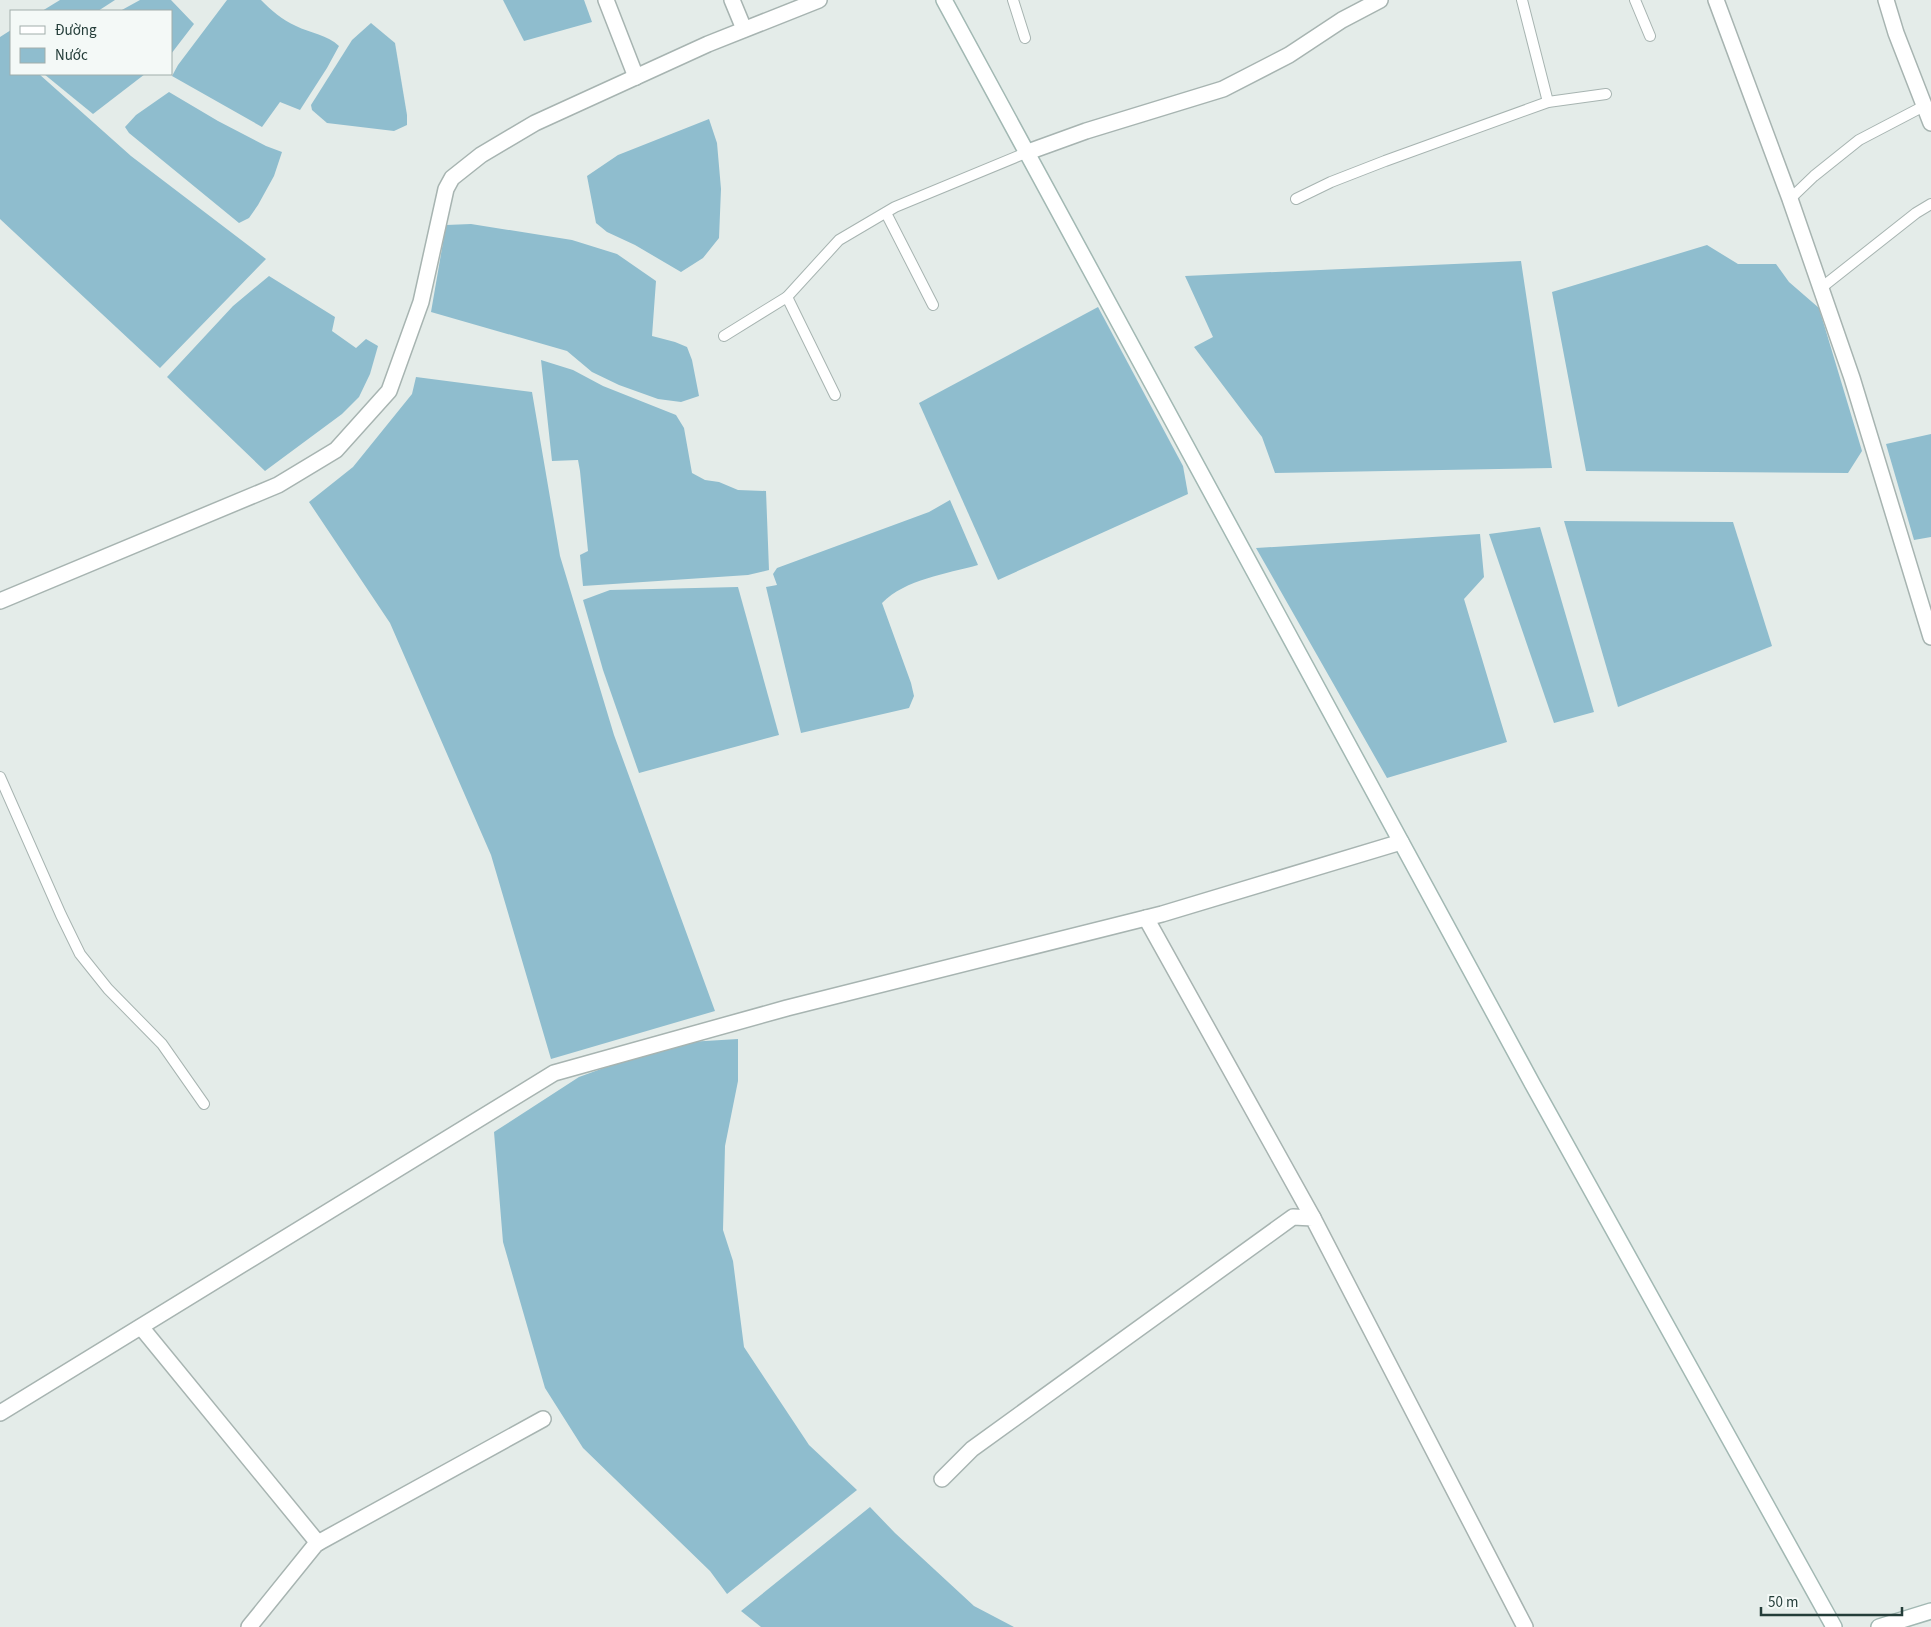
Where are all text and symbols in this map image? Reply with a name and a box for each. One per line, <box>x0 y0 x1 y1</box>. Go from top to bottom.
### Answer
legend <box>10 10 172 75</box>
text: Đường <box>55 20 97 41</box>
text: Nước <box>55 45 88 66</box>
scale bar <box>1761 1584 1902 1616</box>
text: 50 m <box>1768 1592 1798 1613</box>

